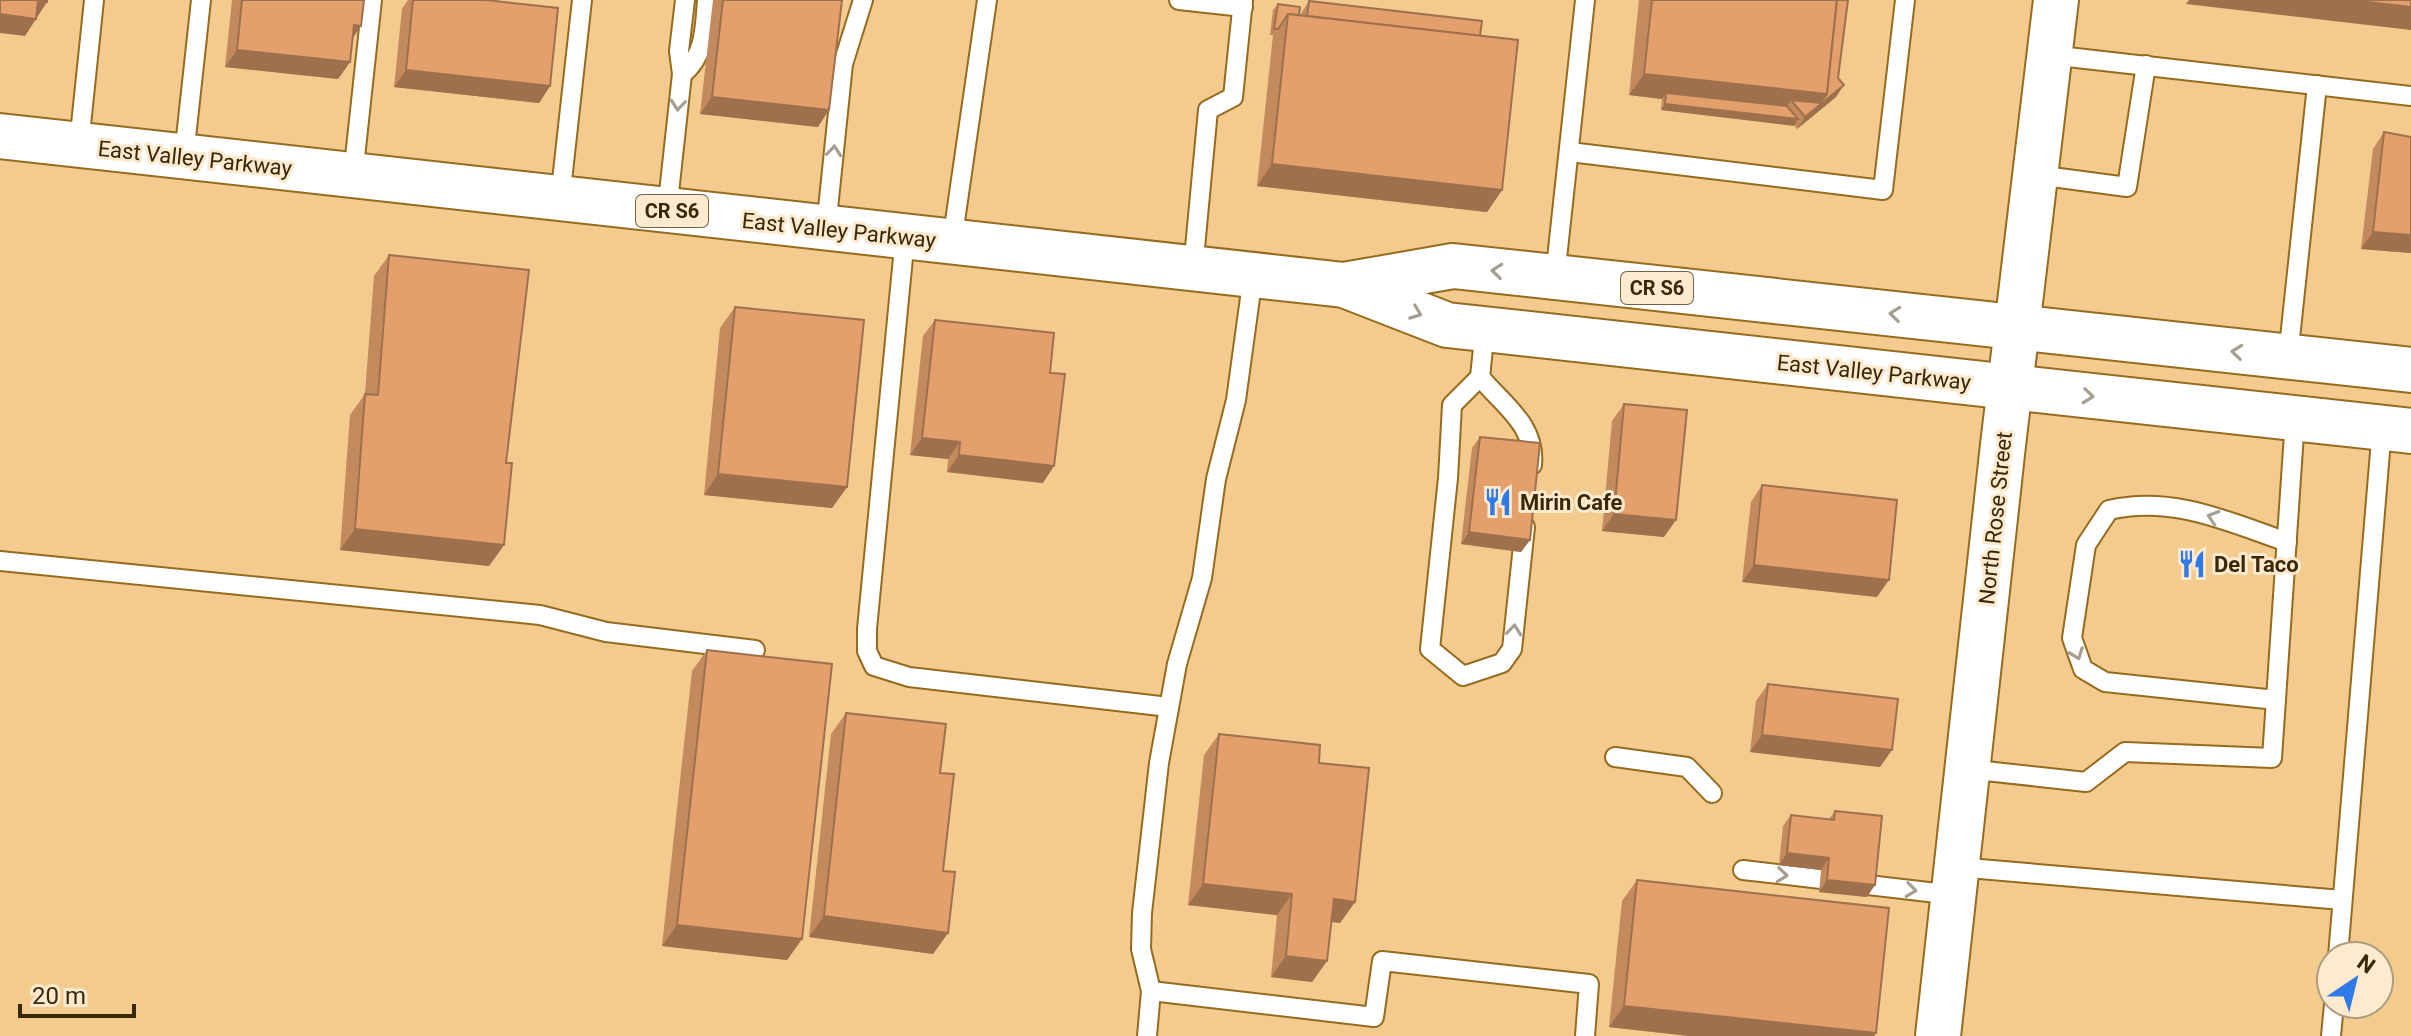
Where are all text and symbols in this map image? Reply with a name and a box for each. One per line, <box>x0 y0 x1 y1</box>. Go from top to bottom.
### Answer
one-way arrow <box>670 99 687 112</box>
street label: East Valley Parkway <box>97 136 294 181</box>
one-way arrow <box>825 144 842 157</box>
road number: CR S6 <box>636 195 708 227</box>
street label: East Valley Parkway <box>741 208 938 253</box>
one-way arrow <box>1490 263 1503 280</box>
road number: CR S6 <box>1621 272 1693 304</box>
one-way arrow <box>1409 303 1423 320</box>
one-way arrow <box>1888 305 1901 322</box>
one-way arrow <box>2230 344 2243 361</box>
street label: East Valley Parkway <box>1776 350 1973 395</box>
one-way arrow <box>2082 387 2095 404</box>
street label: North Rose Street <box>1974 430 2017 606</box>
restaurant icon: Mirin Cafe <box>1483 487 1513 517</box>
place label: Mirin Cafe <box>1520 490 1623 515</box>
one-way arrow <box>2207 510 2220 526</box>
restaurant icon: Del Taco <box>2177 549 2207 579</box>
place label: Del Taco <box>2214 552 2299 577</box>
one-way arrow <box>1505 623 1522 637</box>
one-way arrow <box>2068 646 2084 660</box>
one-way arrow <box>1776 866 1789 883</box>
one-way arrow <box>1905 881 1918 898</box>
north arrow <box>2315 940 2395 1020</box>
text: N <box>2353 949 2380 979</box>
scale bar <box>20 968 134 1018</box>
text: 20 m <box>32 982 86 1010</box>

